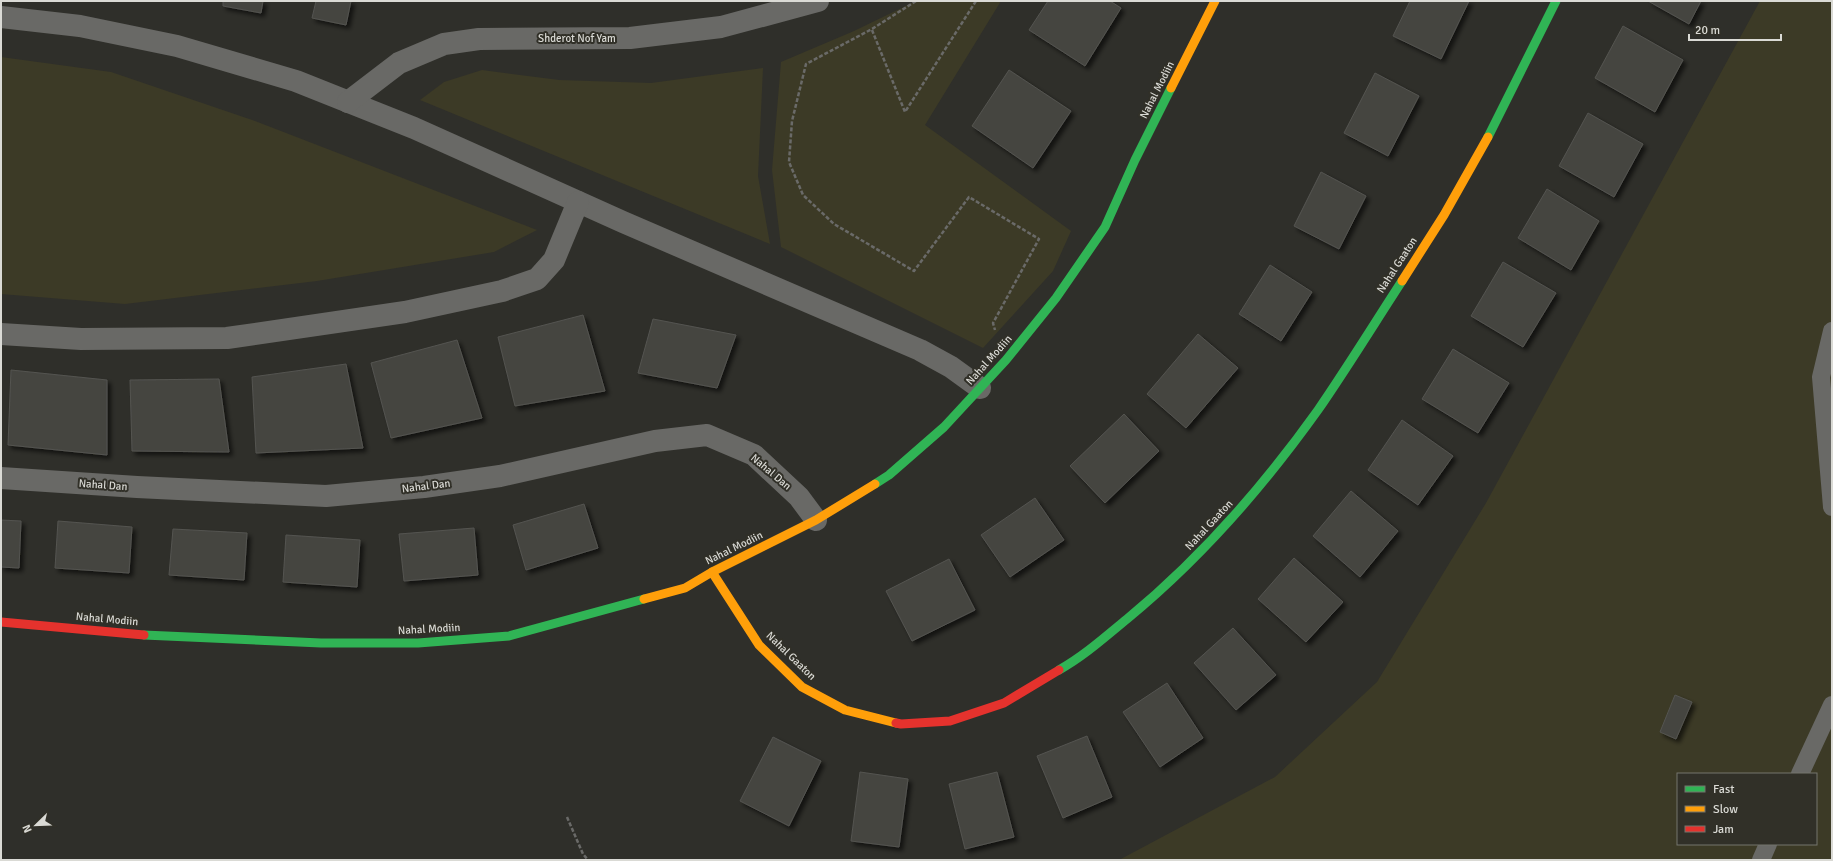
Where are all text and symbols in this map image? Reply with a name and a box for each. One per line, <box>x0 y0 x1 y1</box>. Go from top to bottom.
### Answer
scale bar <box>1689 16 1781 42</box>
text: 20 m <box>1695 23 1720 38</box>
street label: Shderot Nof Yam <box>538 32 616 45</box>
street label: Nahal Modiin <box>1137 59 1177 121</box>
street label: Nahal Gaaton <box>1374 235 1420 295</box>
street label: Nahal Modiin <box>963 332 1015 388</box>
street label: Nahal Dan <box>748 451 794 493</box>
street label: Nahal Dan <box>78 477 128 493</box>
street label: Nahal Dan <box>401 477 451 495</box>
street label: Nahal Gaaton <box>1182 497 1236 553</box>
street label: Nahal Modiin <box>703 528 765 568</box>
street label: Nahal Modiin <box>75 610 139 628</box>
street label: Nahal Modiin <box>397 621 461 637</box>
street label: Nahal Gaaton <box>764 629 818 683</box>
legend <box>1677 773 1817 845</box>
text: Fast <box>1713 782 1734 797</box>
text: Slow <box>1713 802 1738 817</box>
north arrow <box>16 805 56 845</box>
text: Jam <box>1713 822 1734 837</box>
text: N <box>20 823 35 835</box>

